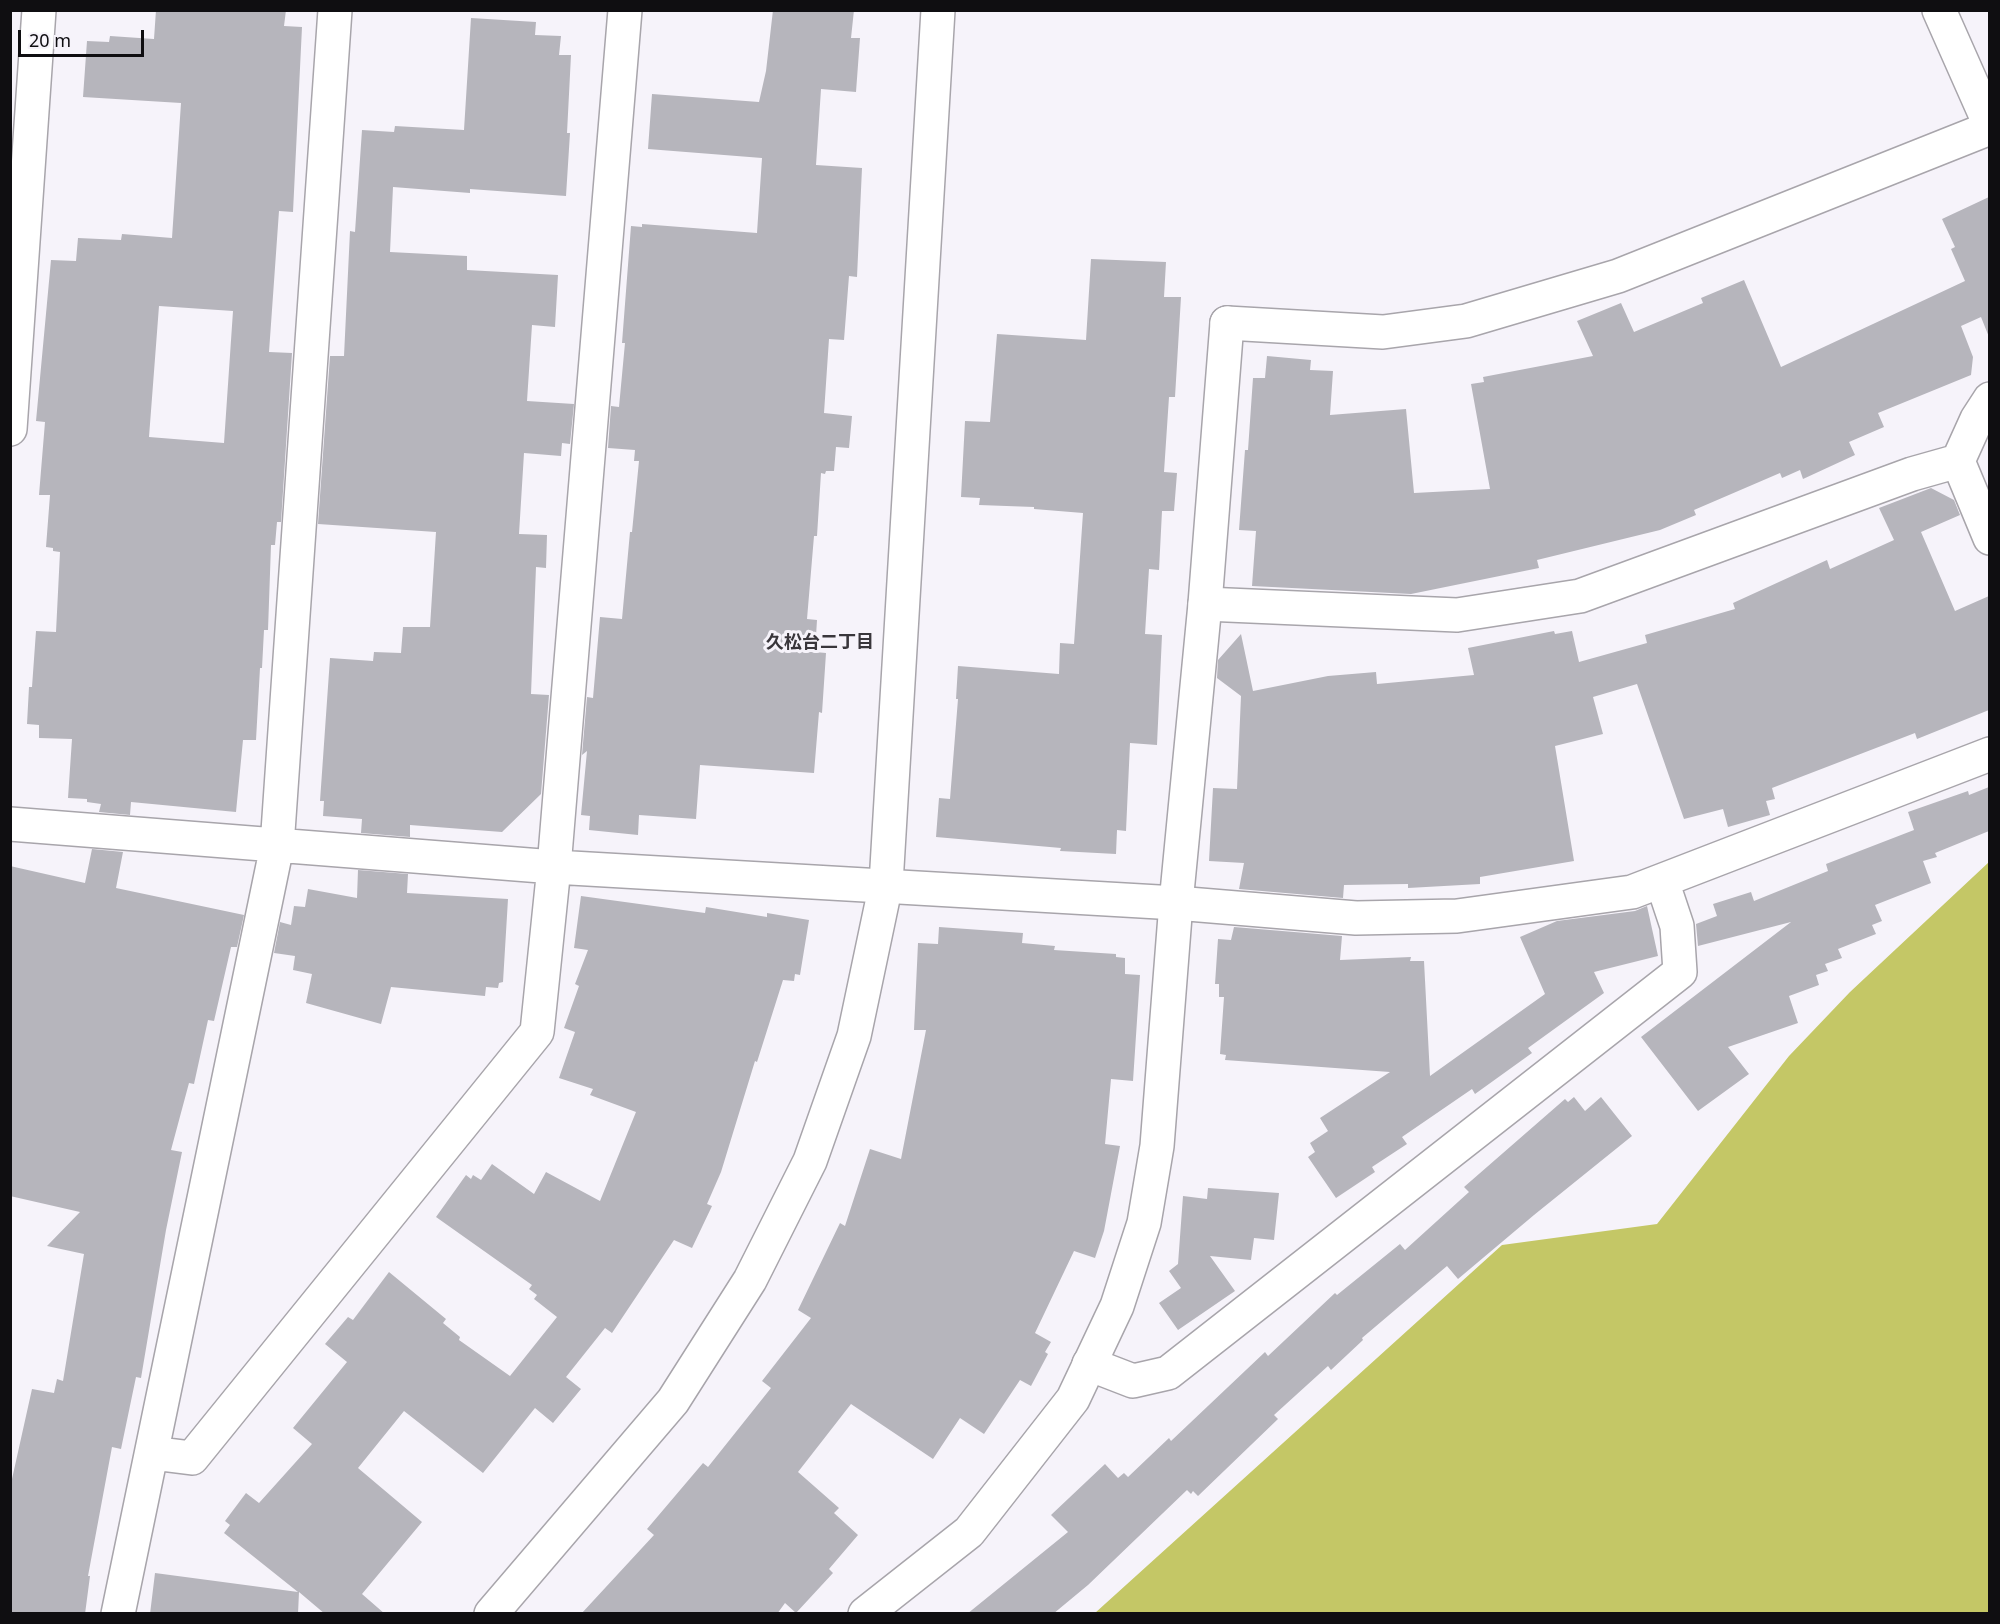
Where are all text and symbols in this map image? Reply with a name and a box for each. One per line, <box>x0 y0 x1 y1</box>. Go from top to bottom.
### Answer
scale bar <box>21 18 147 56</box>
text: 20 m <box>29 28 71 52</box>
district label: 久松台二丁目 <box>766 632 874 654</box>

